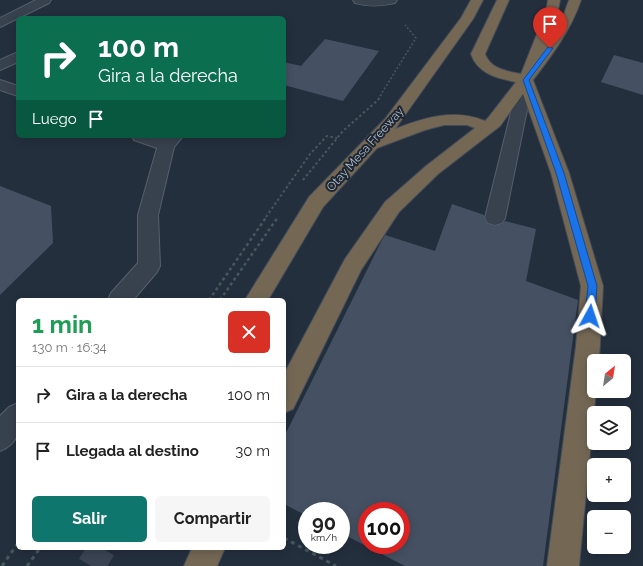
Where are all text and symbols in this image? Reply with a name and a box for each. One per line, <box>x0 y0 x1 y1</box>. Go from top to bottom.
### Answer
pin <box>533 7.0 567 48</box>
icon: arrive <box>539 13 561 35</box>
text: 100 m <box>98 31 179 64</box>
icon: right <box>32 32 84 84</box>
text: Gira a la derecha <box>98 65 238 86</box>
street label: Otay Mesa Freeway <box>323 104 407 194</box>
icon: arrive <box>85 108 107 130</box>
text: Luego <box>32 110 77 128</box>
position arrow <box>569 295 611 337</box>
text: 1 min <box>32 310 93 339</box>
button: close <box>228 311 270 353</box>
text: 130 m · 16:34 <box>32 340 107 355</box>
north arrow <box>587 354 631 398</box>
map controls <box>587 354 631 554</box>
icon: right <box>32 384 54 406</box>
text: Gira a la derecha <box>66 386 187 404</box>
text: 100 m <box>228 386 270 404</box>
button: layers <box>587 406 631 450</box>
icon: arrive <box>32 440 54 462</box>
text: Llegada al destino <box>66 442 199 460</box>
text: 30 m <box>235 442 270 460</box>
button: + <box>587 458 631 502</box>
button: Salir <box>32 496 147 542</box>
button: Compartir <box>155 496 270 542</box>
speed limit sign: 100 <box>358 502 410 554</box>
button: − <box>587 510 631 554</box>
text: 90 <box>312 511 336 535</box>
text: km/h <box>311 532 337 543</box>

